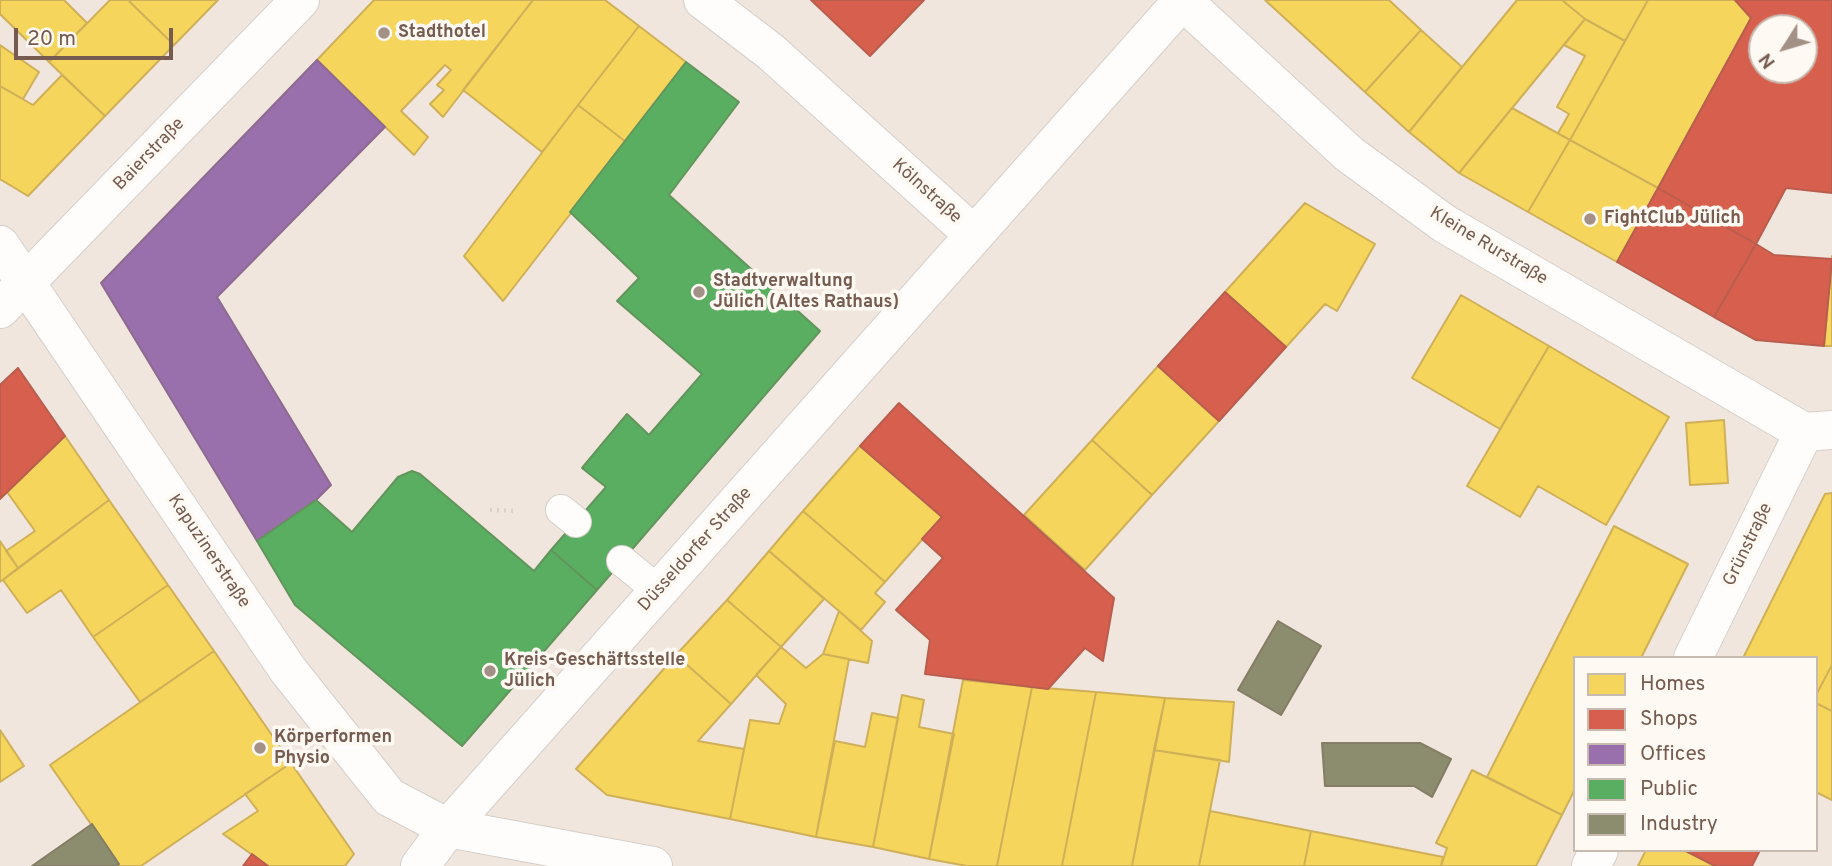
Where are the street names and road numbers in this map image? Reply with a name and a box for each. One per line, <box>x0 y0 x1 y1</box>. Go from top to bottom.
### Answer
street label: Baierstraße <box>110 114 190 196</box>
street label: Kölnstraße <box>887 155 965 229</box>
street label: Kleine Rurstraße <box>1425 203 1551 291</box>
street label: Düsseldorfer Straße <box>635 483 757 617</box>
street label: Kapuzinerstraße <box>162 491 254 613</box>
street label: Grünstraße <box>1720 500 1778 590</box>

